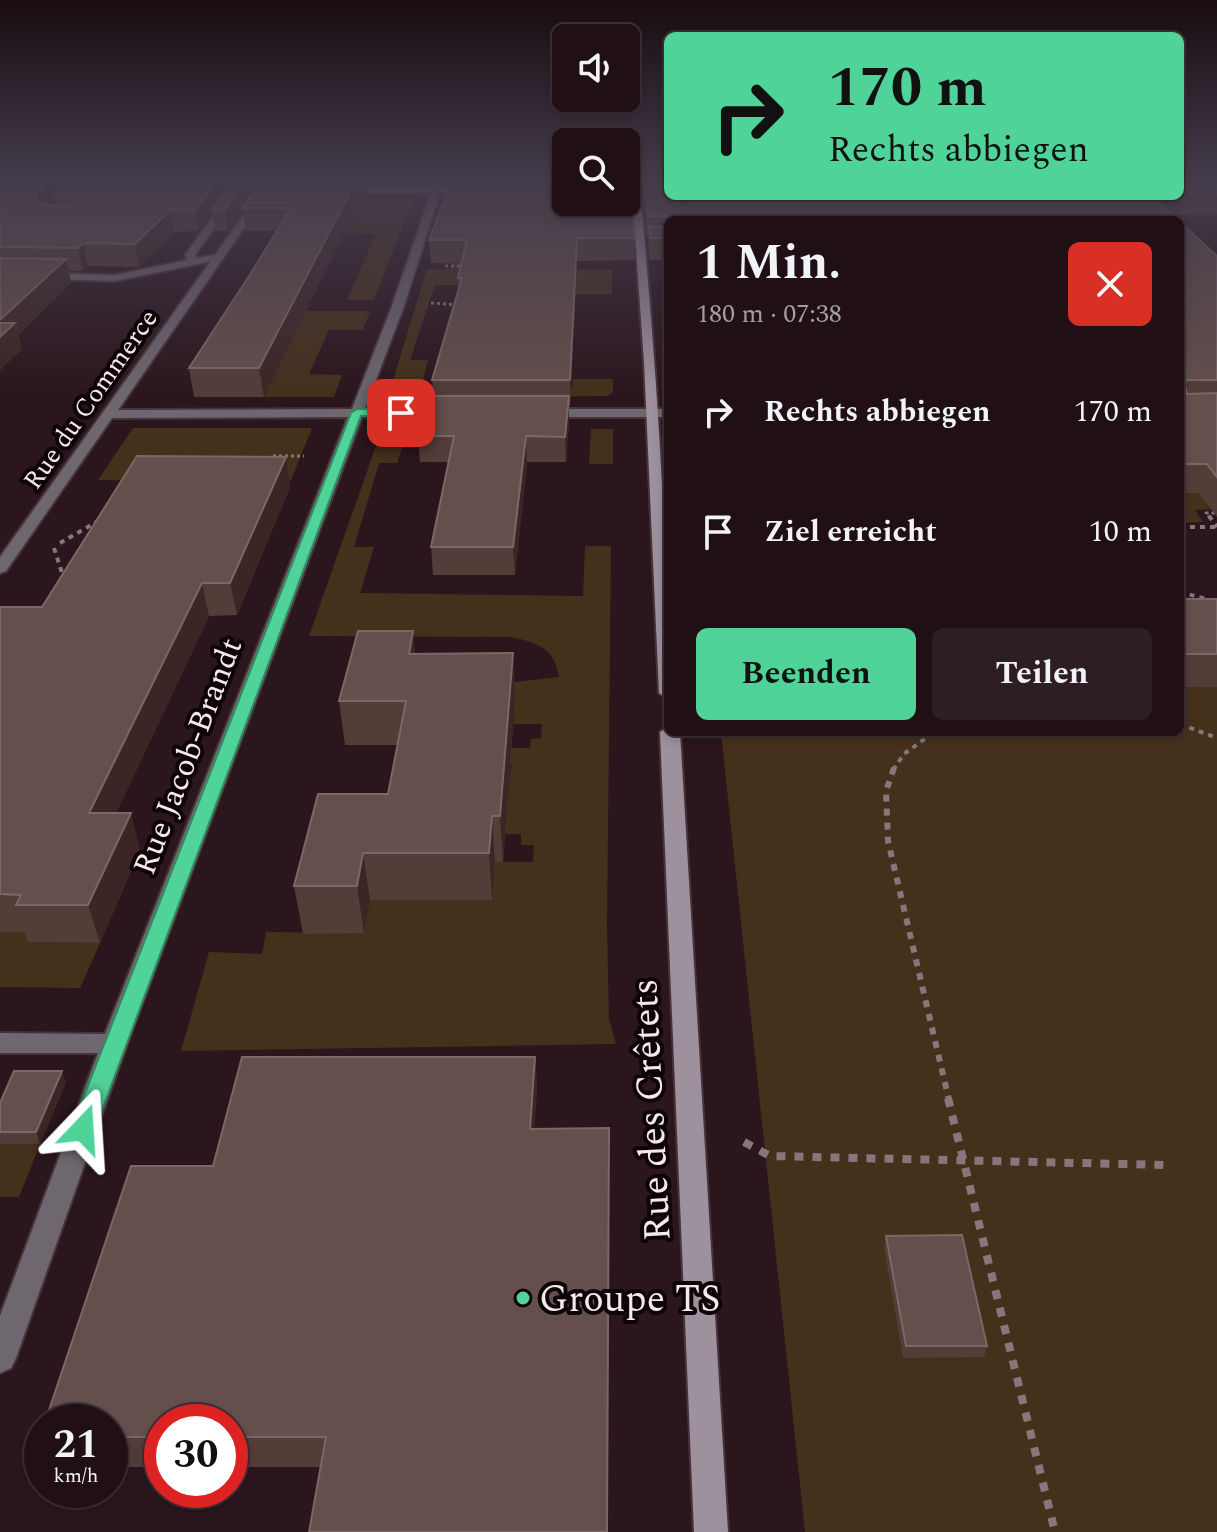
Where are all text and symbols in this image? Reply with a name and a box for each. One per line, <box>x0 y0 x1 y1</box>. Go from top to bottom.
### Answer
map controls <box>552 24 640 216</box>
button: sound <box>552 24 640 112</box>
text: 170 m <box>828 46 987 131</box>
icon: right <box>696 64 800 168</box>
text: Rechts abbiegen <box>828 123 1089 178</box>
button: search <box>552 128 640 216</box>
text: 1 Min. <box>696 227 841 300</box>
button: close <box>1068 242 1152 326</box>
text: 180 m · 07:38 <box>696 294 842 334</box>
street label: Rue du Commerce <box>14 301 168 498</box>
pin <box>367 379 435 447</box>
text: Rechts abbiegen <box>764 389 991 435</box>
text: 170 m <box>1074 389 1152 435</box>
icon: right <box>696 390 740 434</box>
icon: arrive <box>379 391 423 435</box>
text: Ziel erreicht <box>764 509 937 555</box>
text: 10 m <box>1089 509 1152 555</box>
icon: arrive <box>696 510 740 554</box>
button: Beenden <box>696 628 916 720</box>
button: Teilen <box>932 628 1152 720</box>
street label: Rue Jacob-Brandt <box>121 631 256 882</box>
street label: Rue des Crêtets <box>616 977 688 1243</box>
position arrow <box>41 1087 125 1171</box>
place label: Groupe TS <box>539 1271 721 1329</box>
marker: Groupe TS <box>514 1289 532 1307</box>
speed limit sign: 30 <box>144 1404 248 1508</box>
text: 21 <box>54 1415 98 1476</box>
text: km/h <box>54 1461 99 1491</box>

